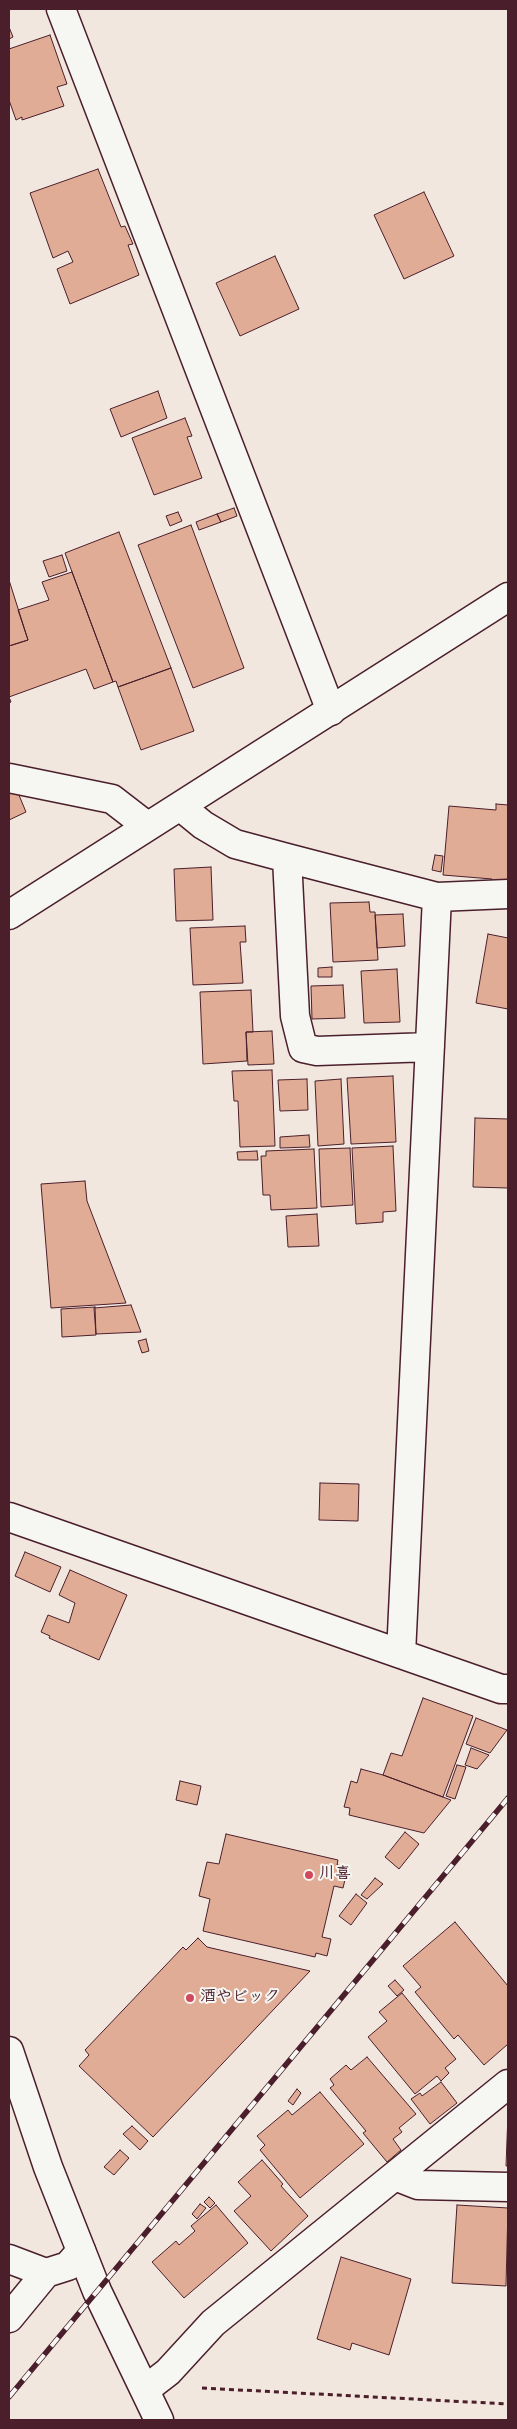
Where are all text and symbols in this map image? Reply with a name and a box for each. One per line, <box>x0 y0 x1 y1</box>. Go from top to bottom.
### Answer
place label: 川喜 <box>319 1865 351 1885</box>
marker: 川喜 <box>303 1869 315 1881</box>
place label: 酒やビック <box>200 1988 280 2008</box>
marker: 酒やビック <box>184 1992 196 2004</box>

